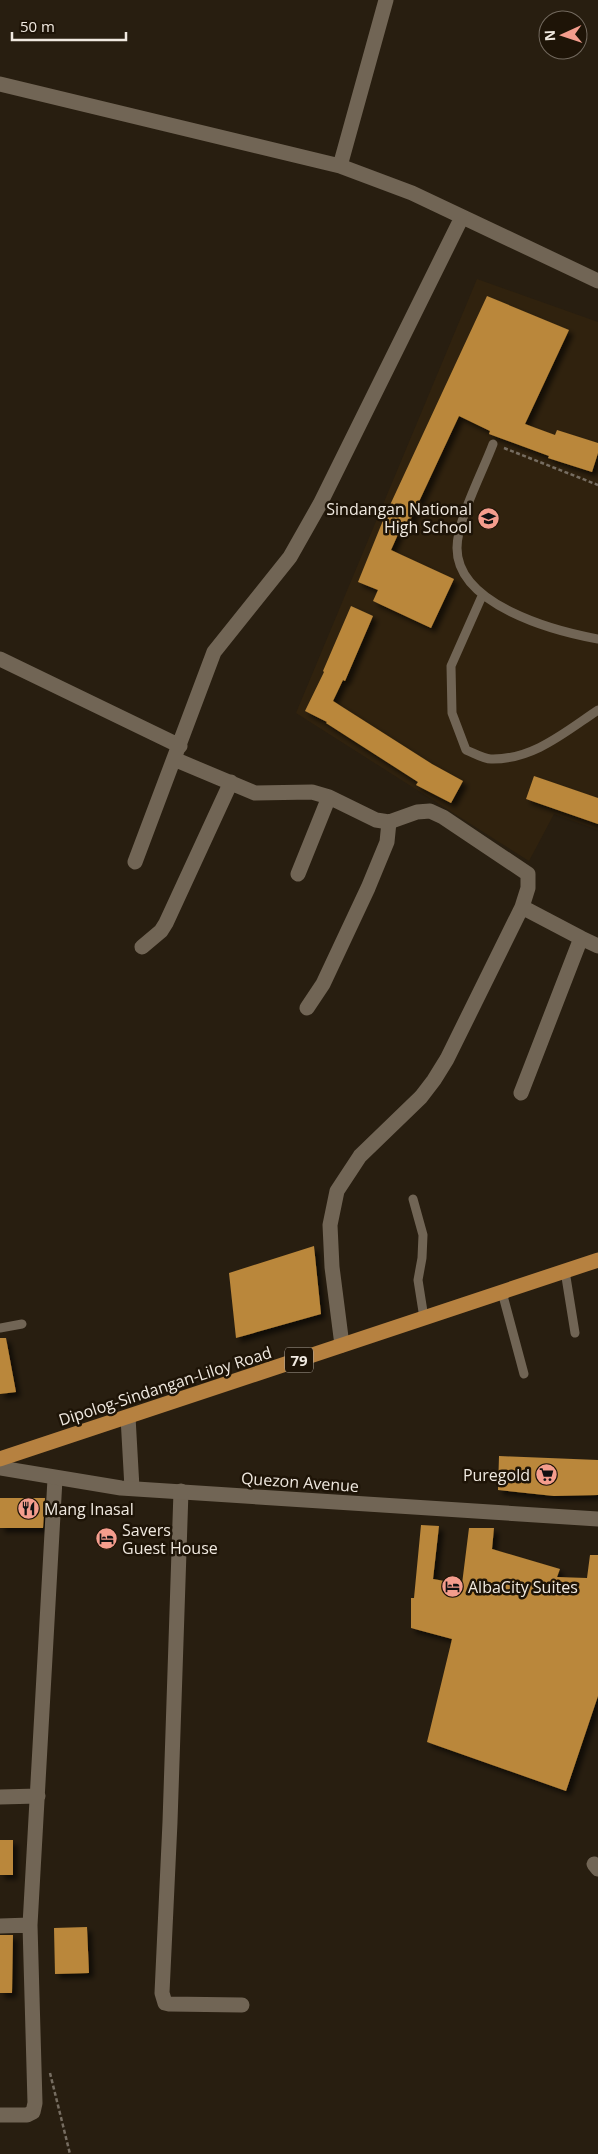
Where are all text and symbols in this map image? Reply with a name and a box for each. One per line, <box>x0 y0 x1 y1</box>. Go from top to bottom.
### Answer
scale bar <box>12 10 126 42</box>
north arrow <box>538 10 588 60</box>
text: 50 m <box>20 16 55 36</box>
text: N <box>540 30 559 42</box>
place label: Sindangan National High School <box>326 498 472 538</box>
school or university icon: Sindangan National High School <box>476 506 500 530</box>
street label: Dipolog-Sindangan-Liloy Road <box>56 1341 274 1431</box>
road number: 79 <box>285 1348 313 1372</box>
supermarket icon: Puregold <box>534 1463 558 1487</box>
place label: Puregold <box>463 1464 530 1486</box>
street label: Quezon Avenue <box>240 1467 360 1497</box>
restaurant icon: Mang Inasal <box>16 1497 40 1521</box>
place label: Mang Inasal <box>44 1498 134 1520</box>
place label: Savers Guest House <box>122 1519 218 1559</box>
hotel icon: Savers Guest House <box>94 1527 118 1551</box>
hotel icon: AlbaCity Suites <box>440 1575 464 1599</box>
place label: AlbaCity Suites <box>468 1576 578 1598</box>

